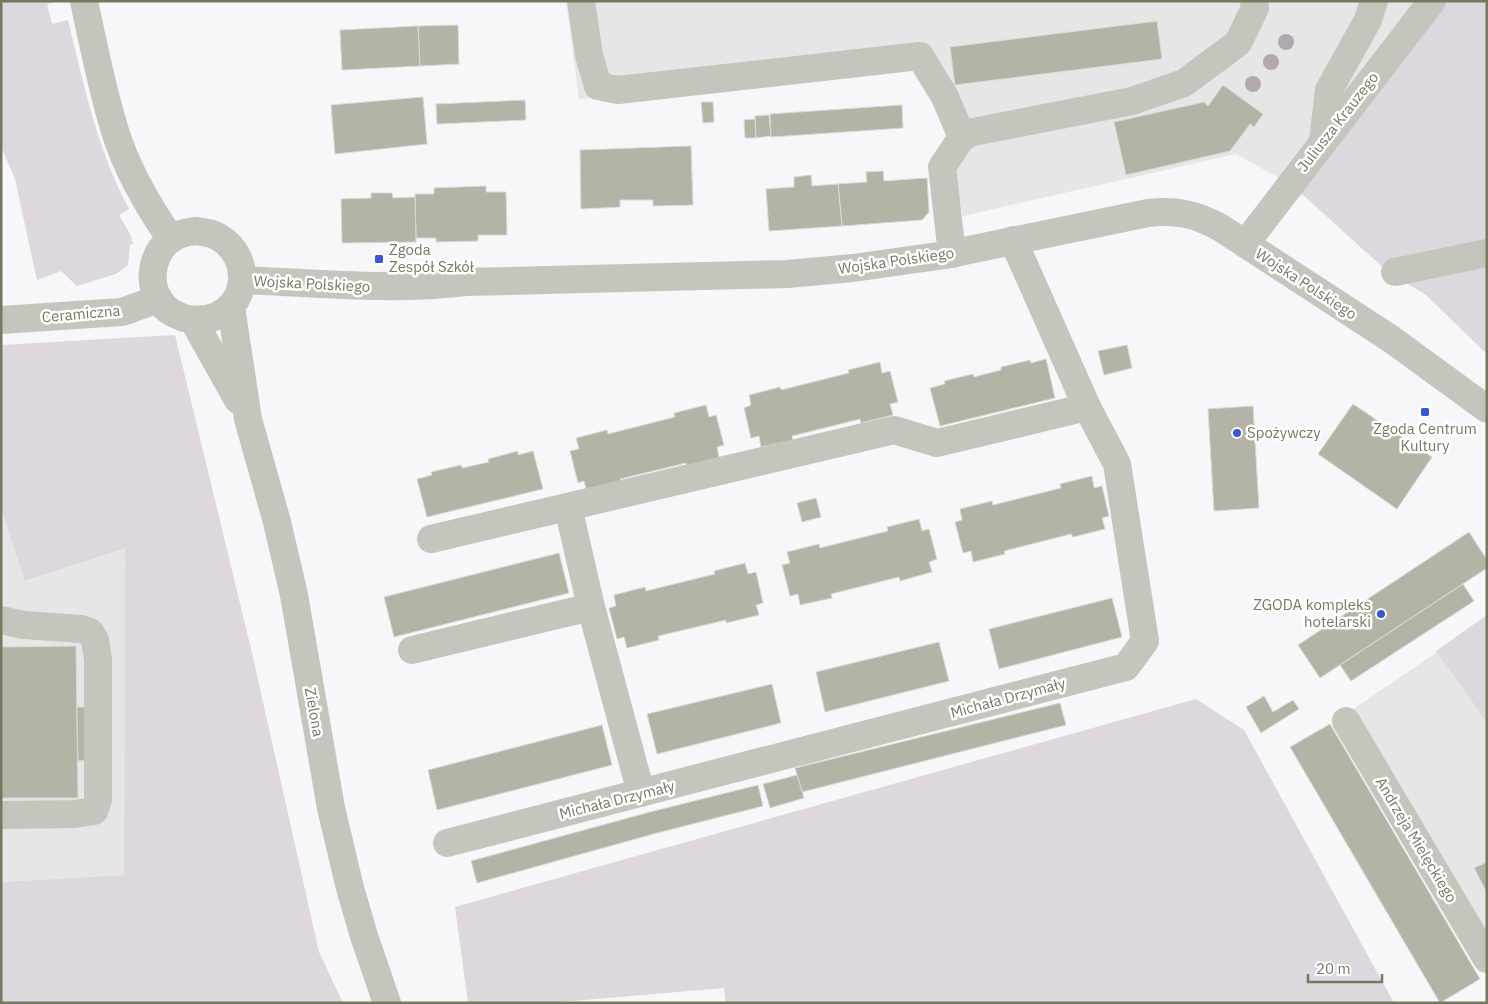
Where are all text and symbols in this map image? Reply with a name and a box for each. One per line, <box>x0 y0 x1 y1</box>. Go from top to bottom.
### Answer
street label: Juliusza Krauzego <box>1293 68 1382 175</box>
place label: Zgoda Zespół Szkół <box>389 240 475 276</box>
street label: Wojska Polskiego <box>837 243 955 278</box>
street label: Wojska Polskiego <box>1252 244 1360 323</box>
marker: Zgoda Zespół Szkół <box>373 253 385 265</box>
street label: Wojska Polskiego <box>253 271 371 296</box>
street label: Ceramiczna <box>41 301 121 326</box>
marker: Zgoda Centrum Kultury <box>1419 406 1431 418</box>
place label: Zgoda Centrum Kultury <box>1373 419 1477 455</box>
place label: Spożywczy <box>1247 423 1321 442</box>
marker: Spożywczy <box>1231 427 1243 439</box>
place label: ZGODA kompleks hotelarski <box>1253 595 1371 631</box>
marker: ZGODA kompleks hotelarski <box>1375 608 1387 620</box>
street label: Michała Drzymały <box>948 673 1068 722</box>
street label: Zielona <box>301 686 328 738</box>
street label: Andrzeja Mielęckiego <box>1372 774 1461 906</box>
street label: Michała Drzymały <box>557 776 677 823</box>
scale bar <box>1308 952 1382 984</box>
text: 20 m <box>1316 959 1351 978</box>

